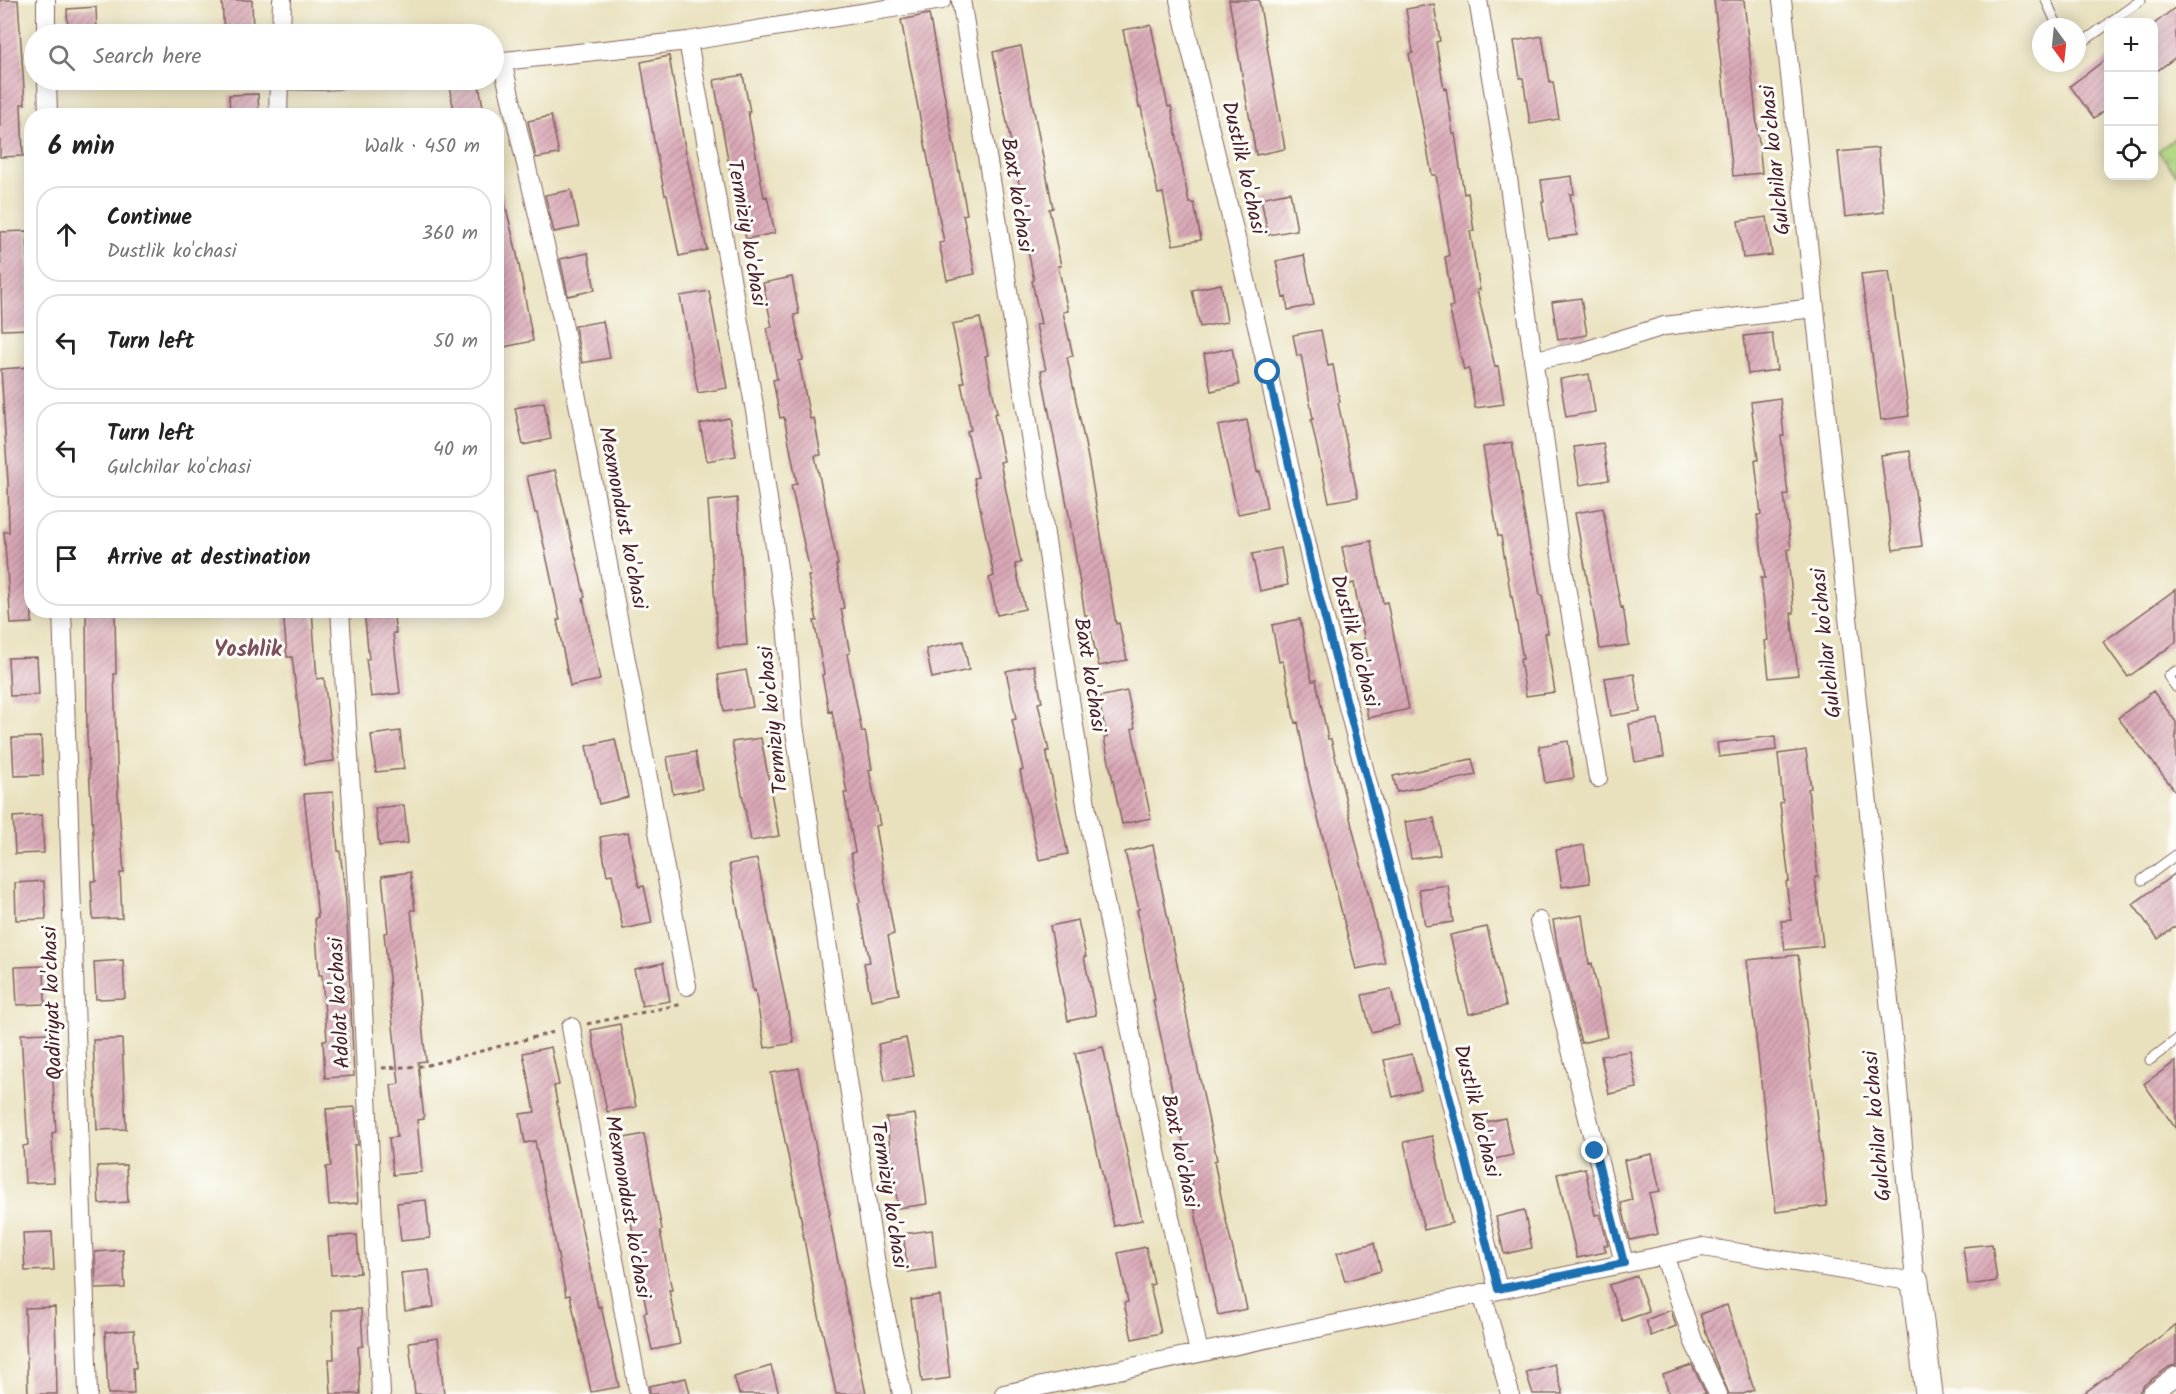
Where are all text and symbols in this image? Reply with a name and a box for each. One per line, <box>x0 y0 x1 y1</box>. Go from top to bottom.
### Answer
north arrow <box>2032 18 2086 72</box>
map controls <box>2104 18 2158 180</box>
button: + <box>2104 18 2158 72</box>
search box <box>24 24 504 90</box>
text: Search here <box>93 40 201 75</box>
icon: search <box>45 41 78 74</box>
button: − <box>2104 72 2158 126</box>
street label: Gulchilar ko'chasi <box>1752 82 1800 237</box>
street label: Dustlik ko'chasi <box>1212 98 1275 239</box>
text: 6 min <box>48 126 115 168</box>
button: locate <box>2104 126 2158 180</box>
text: Walk · 450 m <box>364 131 480 163</box>
street label: Baxt ko'chasi <box>991 135 1041 256</box>
street label: Termiziy ko'chasi <box>717 157 775 310</box>
text: Continue <box>107 201 192 236</box>
icon: ahead <box>50 218 83 251</box>
text: 360 m <box>422 218 478 250</box>
text: Dustlik ko'chasi <box>107 236 236 268</box>
text: Turn left <box>107 325 194 360</box>
icon: left <box>50 326 83 359</box>
text: 50 m <box>433 326 478 358</box>
route start <box>1254 358 1280 384</box>
text: Turn left <box>107 417 194 452</box>
street label: Mexmondust ko'chasi <box>588 424 656 613</box>
icon: left <box>50 434 83 467</box>
text: 40 m <box>433 434 478 466</box>
text: Gulchilar ko'chasi <box>107 452 251 484</box>
text: Arrive at destination <box>107 541 310 576</box>
icon: arrive <box>50 542 83 575</box>
street label: Gulchilar ko'chasi <box>1803 565 1851 720</box>
street label: Dustlik ko'chasi <box>1320 571 1388 712</box>
street label: Baxt ko'chasi <box>1064 615 1114 736</box>
district label: Yoshlik <box>214 633 283 668</box>
street label: Termiziy ko'chasi <box>750 643 798 796</box>
street label: Qadiriyat ko'chasi <box>34 925 72 1080</box>
street label: Adolat ko'chasi <box>320 936 360 1069</box>
street label: Dustlik ko'chasi <box>1444 1041 1509 1182</box>
street label: Gulchilar ko'chasi <box>1855 1048 1901 1203</box>
street label: Baxt ko'chasi <box>1151 1091 1207 1212</box>
street label: Mexmondust ko'chasi <box>595 1113 660 1302</box>
street label: Termiziy ko'chasi <box>860 1119 916 1272</box>
route end <box>1581 1137 1607 1163</box>

